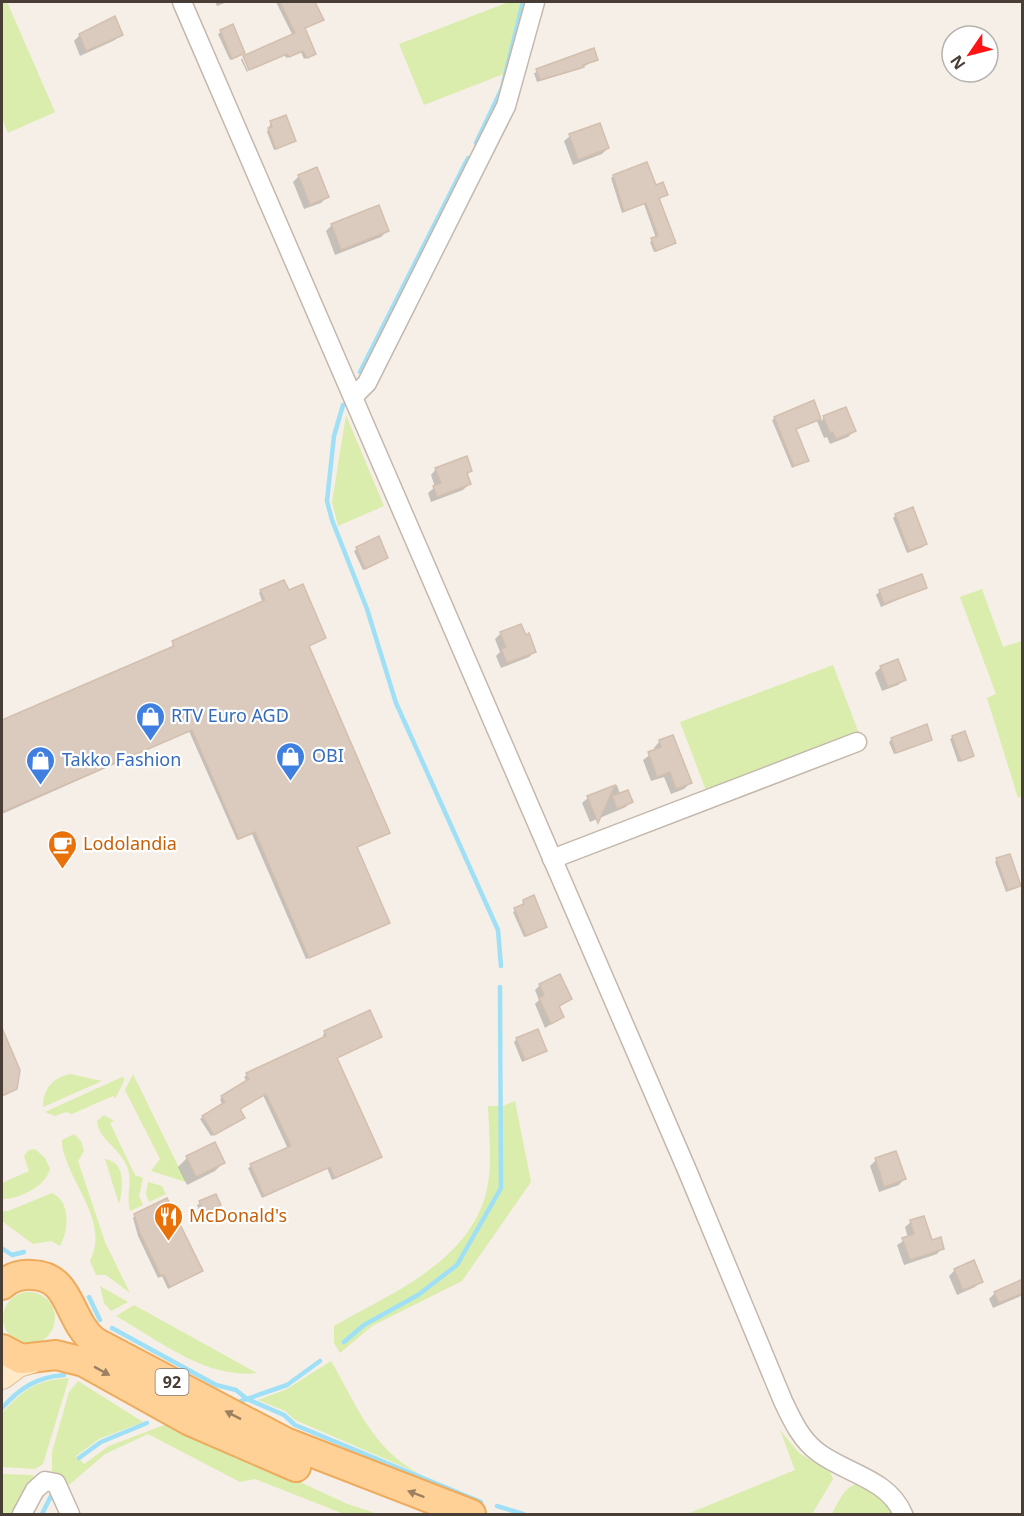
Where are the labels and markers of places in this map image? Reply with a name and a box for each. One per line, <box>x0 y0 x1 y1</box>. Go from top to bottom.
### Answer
shop icon: RTV Euro AGD <box>134 700 166 742</box>
place label: RTV Euro AGD <box>171 703 289 727</box>
shop icon: OBI <box>275 740 307 782</box>
place label: OBI <box>312 743 344 767</box>
shop icon: Takko Fashion <box>25 744 57 786</box>
place label: Takko Fashion <box>62 747 181 771</box>
cafe icon: Lodolandia <box>46 828 78 870</box>
place label: Lodolandia <box>83 831 177 855</box>
restaurant icon: McDonald's <box>152 1200 184 1242</box>
place label: McDonald's <box>189 1203 287 1227</box>

